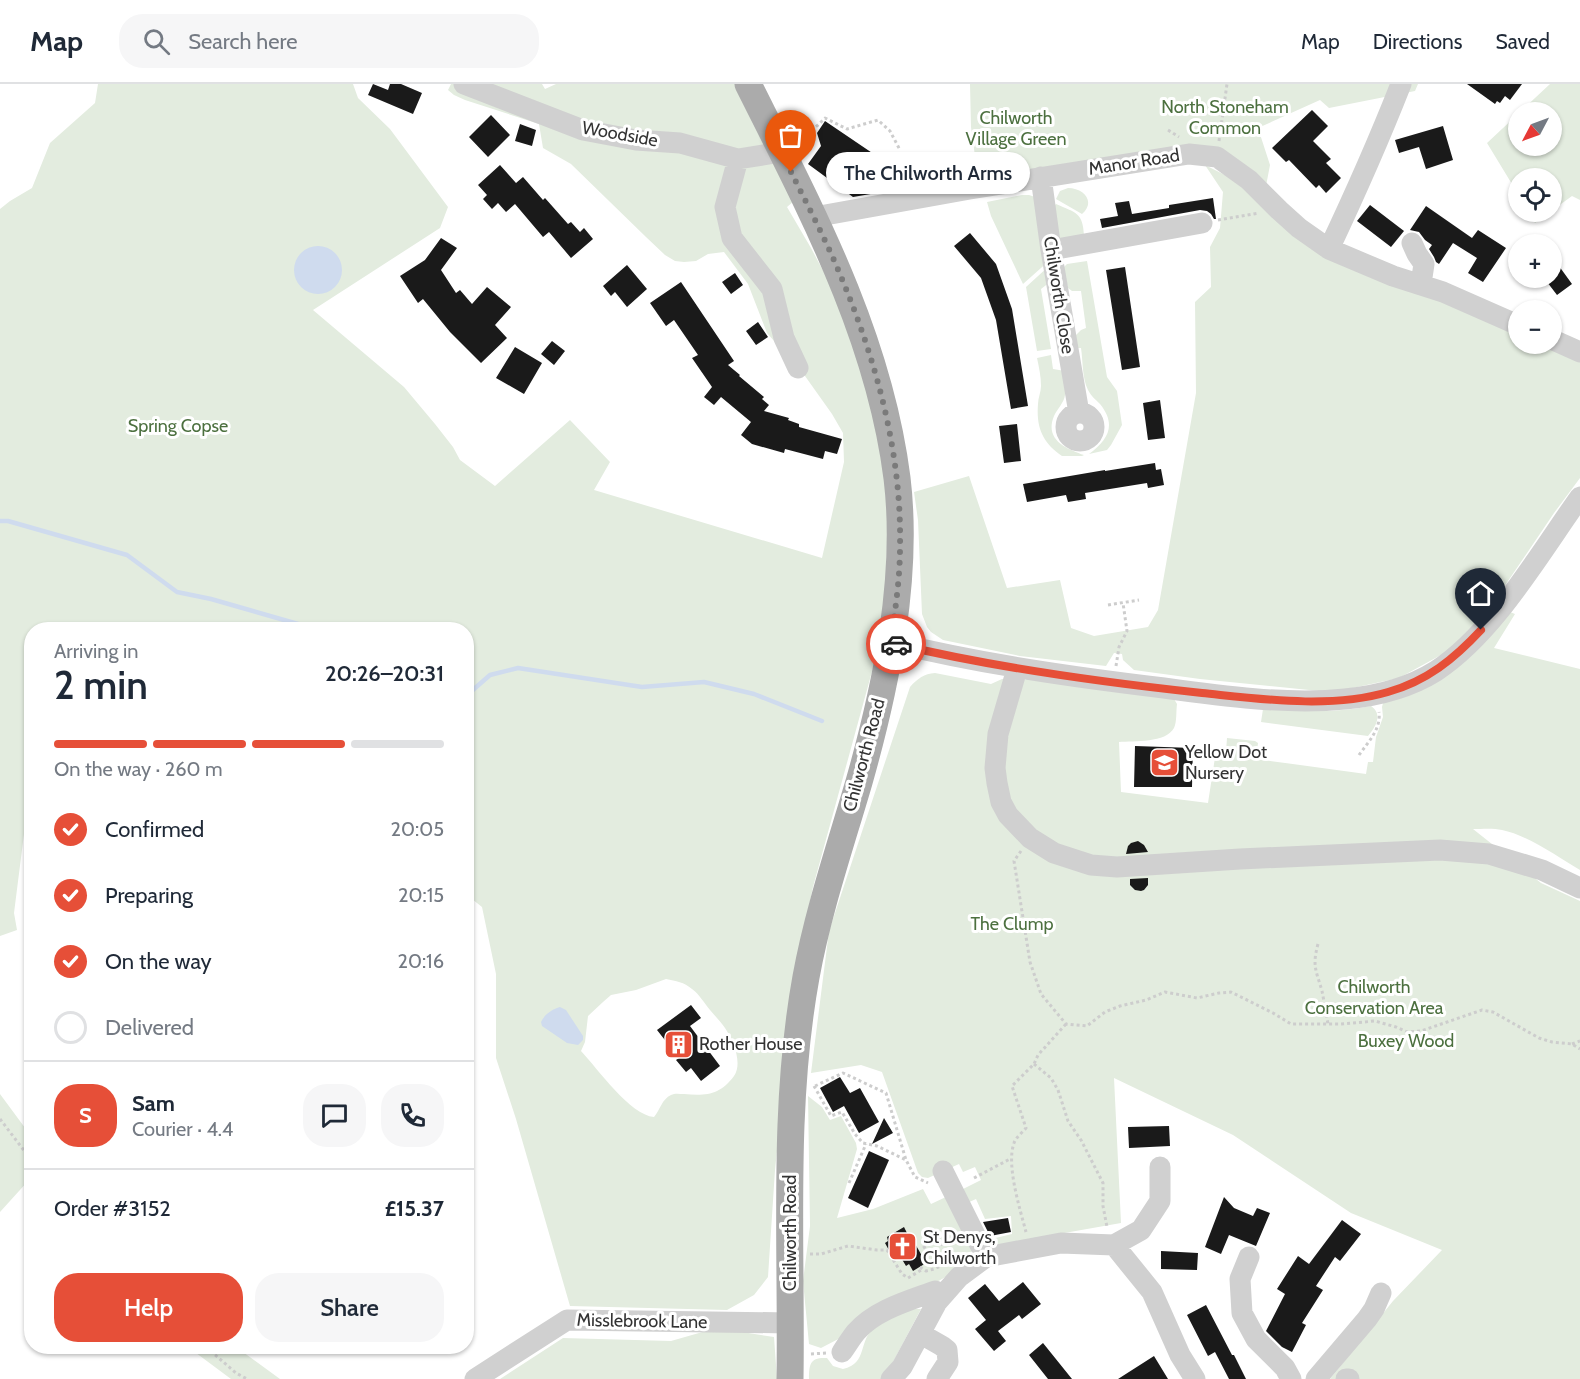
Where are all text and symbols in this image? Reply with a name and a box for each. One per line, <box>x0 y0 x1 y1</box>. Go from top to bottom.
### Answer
search box <box>119 14 539 68</box>
text: Map <box>30 24 83 58</box>
icon: search <box>140 25 173 58</box>
text: Search here <box>188 28 297 55</box>
text: Map <box>1301 29 1340 54</box>
text: Directions <box>1373 29 1462 54</box>
text: Saved <box>1495 29 1550 54</box>
park label: North Stoneham Common <box>1161 96 1289 139</box>
north arrow <box>1508 102 1562 156</box>
map controls <box>1508 102 1562 354</box>
park label: Chilworth Village Green <box>966 107 1066 150</box>
pin <box>765 110 816 172</box>
street label: Woodside <box>580 117 660 151</box>
icon: bag <box>774 119 807 152</box>
street label: Manor Road <box>1087 144 1181 180</box>
callout: The Chilworth Arms <box>827 151 1031 193</box>
text: The Chilworth Arms <box>844 161 1012 185</box>
button: locate <box>1508 168 1562 222</box>
street label: Chilworth Close <box>1039 234 1079 356</box>
button: + <box>1508 234 1562 288</box>
button: − <box>1508 300 1562 354</box>
park label: Spring Copse <box>128 415 228 437</box>
pin <box>1455 568 1506 630</box>
icon: home <box>1464 577 1497 610</box>
courier <box>866 614 926 674</box>
icon: car <box>880 628 913 661</box>
text: Arriving in <box>54 639 138 663</box>
text: 20:26–20:31 <box>325 660 444 687</box>
text: 2 min <box>54 661 148 709</box>
street label: Chilworth Road <box>838 696 890 814</box>
place label: Yellow Dot Nursery <box>1184 741 1267 784</box>
school or university icon: Yellow Dot Nursery <box>1148 746 1180 778</box>
text: On the way · 260 m <box>54 757 223 781</box>
icon: check <box>54 813 87 846</box>
text: Confirmed <box>105 816 204 843</box>
text: 20:05 <box>391 817 444 841</box>
icon: check <box>54 879 87 912</box>
text: Preparing <box>105 882 193 909</box>
text: 20:15 <box>398 883 444 907</box>
park label: The Clump <box>970 913 1054 935</box>
icon: check <box>54 945 87 978</box>
text: On the way <box>105 948 212 975</box>
text: 20:16 <box>398 949 444 973</box>
park label: Chilworth Conservation Area <box>1305 976 1444 1019</box>
text: Delivered <box>105 1014 194 1041</box>
building icon: Rother House <box>662 1028 694 1060</box>
park label: Buxey Wood <box>1358 1030 1454 1052</box>
place label: Rother House <box>699 1033 803 1055</box>
button: chat <box>303 1084 366 1147</box>
button: phone <box>381 1084 444 1147</box>
text: Sam <box>132 1090 175 1117</box>
text: S <box>79 1102 92 1129</box>
text: Courier · 4.4 <box>132 1117 233 1141</box>
street label: Chilworth Road <box>779 1175 801 1291</box>
text: Order #3152 <box>54 1195 171 1222</box>
text: £15.37 <box>385 1195 444 1222</box>
place label: St Denys, Chilworth <box>923 1226 996 1269</box>
church icon: St Denys, Chilworth <box>886 1231 918 1263</box>
button: Help <box>54 1273 243 1342</box>
button: Share <box>255 1273 444 1342</box>
street label: Misslebrook Lane <box>576 1309 708 1333</box>

